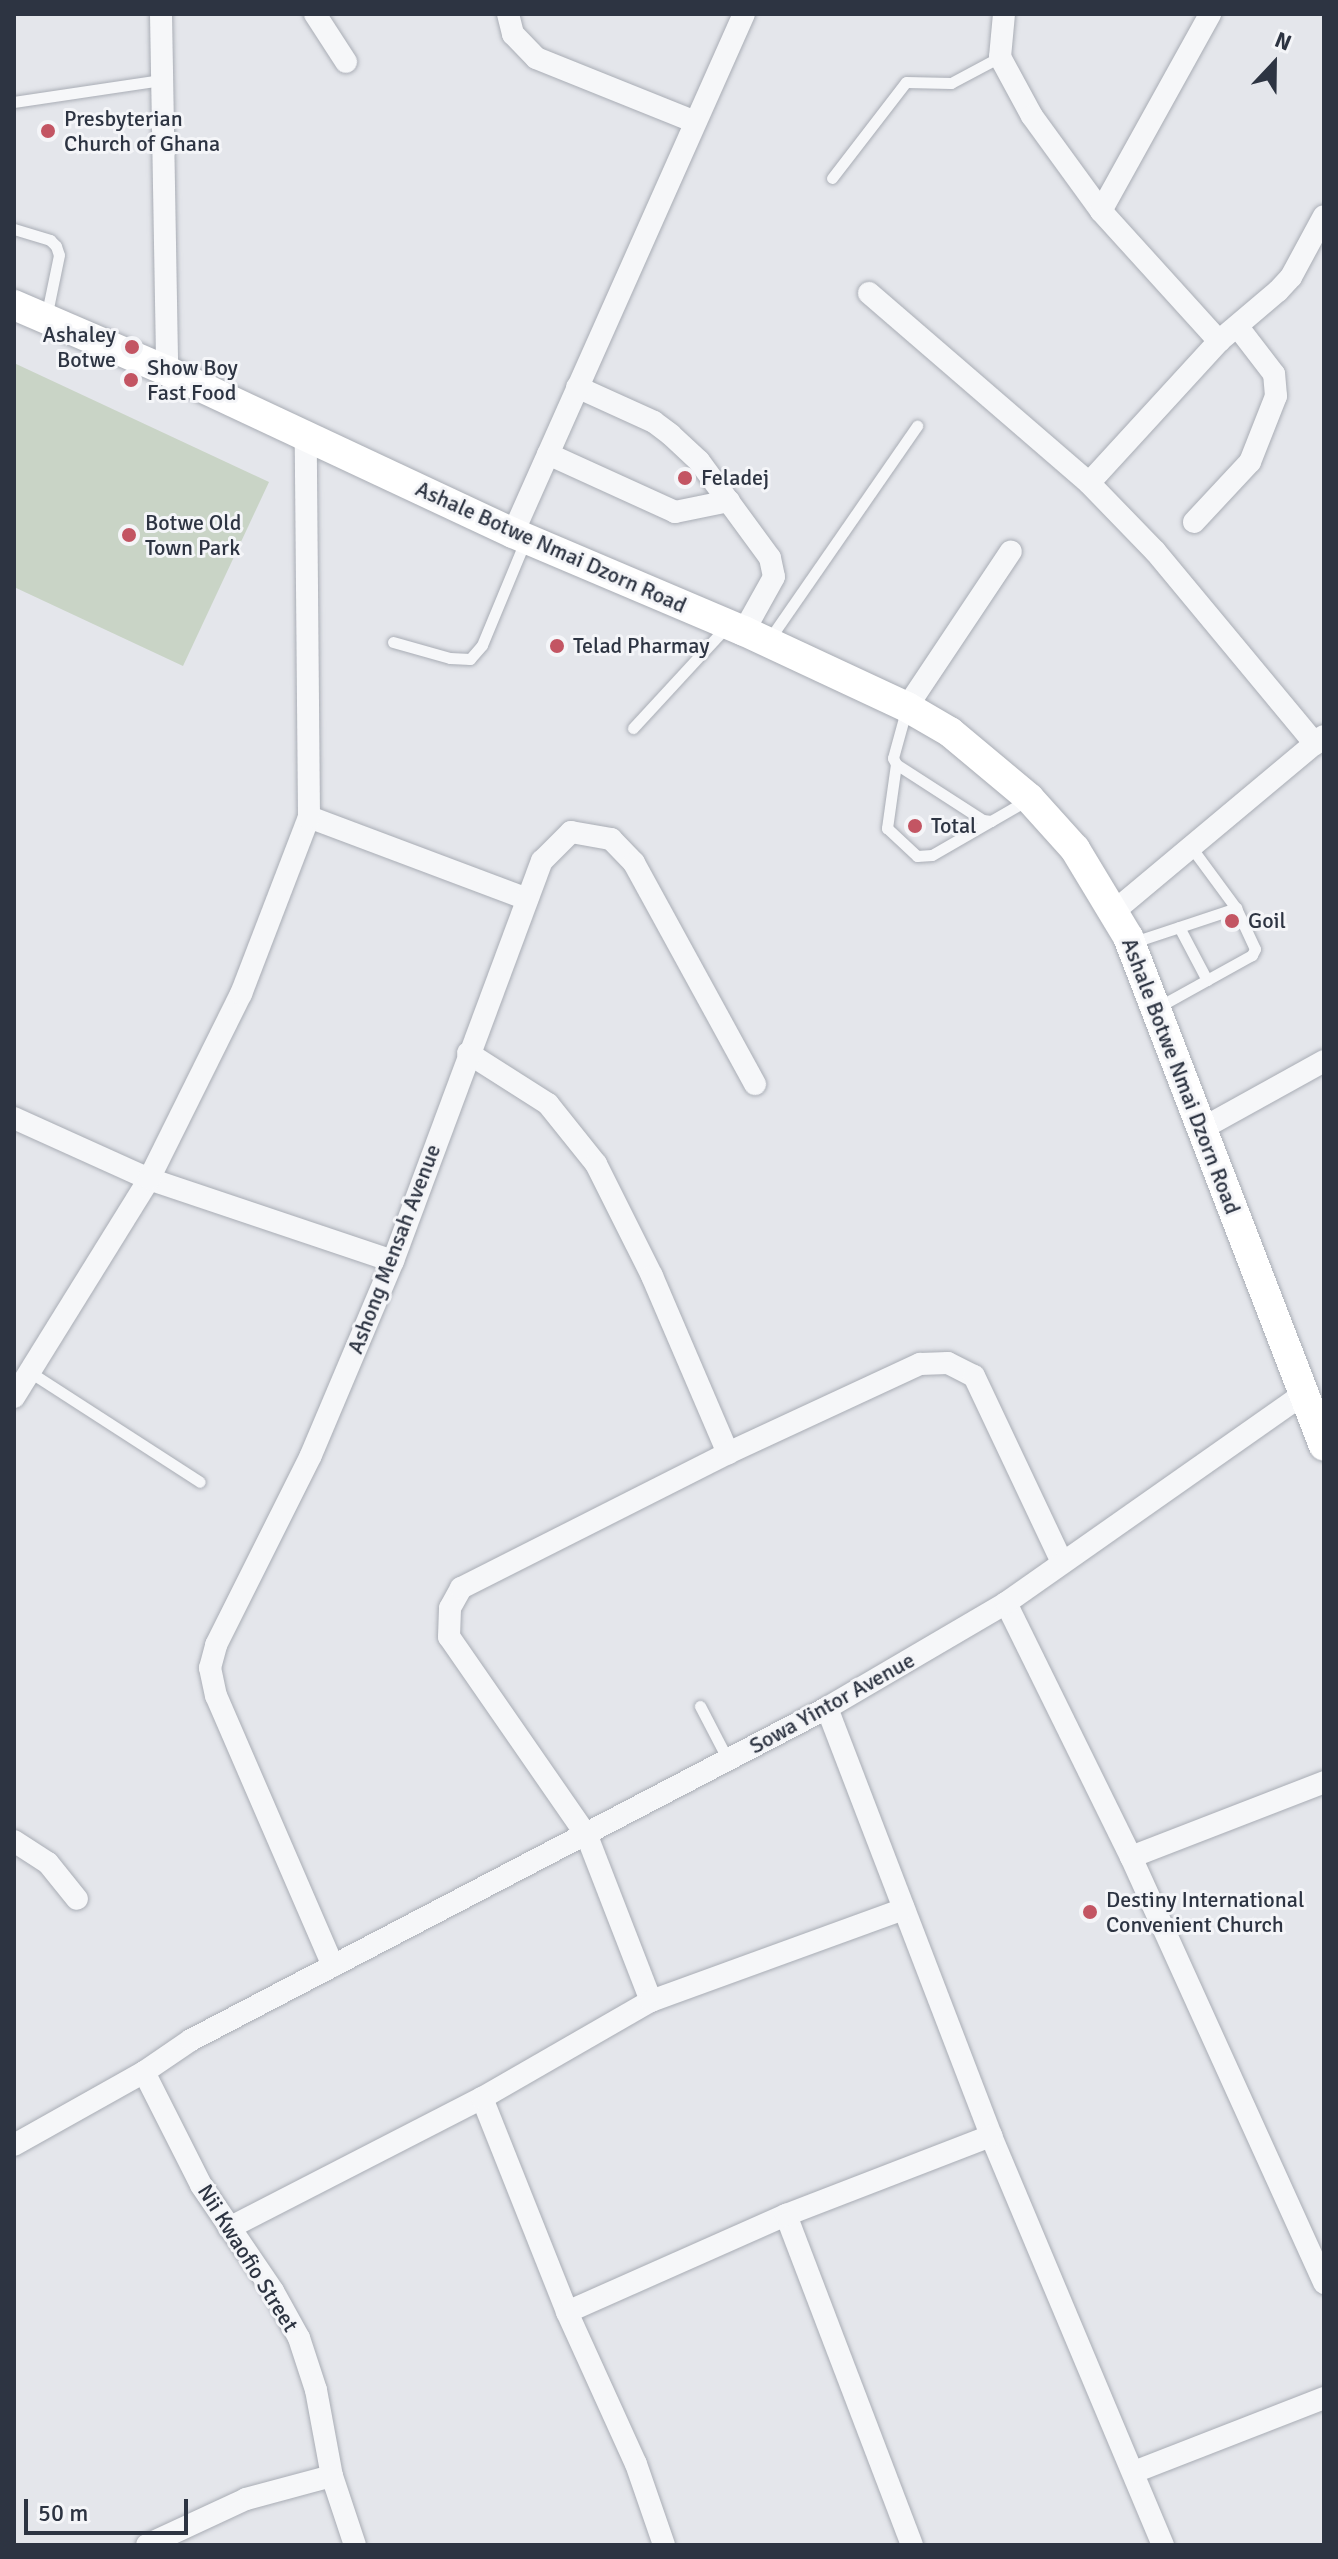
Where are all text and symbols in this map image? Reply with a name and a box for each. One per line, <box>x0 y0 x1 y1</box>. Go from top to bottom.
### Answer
north arrow <box>1234 24 1314 104</box>
text: N <box>1271 26 1295 57</box>
place label: Presbyterian Church of Ghana <box>64 105 220 156</box>
marker: Presbyterian Church of Ghana <box>39 122 57 140</box>
place label: Ashaley Botwe <box>43 321 116 372</box>
marker: Ashaley Botwe <box>123 338 141 356</box>
place label: Show Boy Fast Food <box>147 354 238 406</box>
marker: Show Boy Fast Food <box>122 371 140 389</box>
place label: Feladej <box>701 465 769 491</box>
marker: Feladej <box>676 469 694 487</box>
street label: Ashale Botwe Nmai Dzorn Road <box>412 475 690 619</box>
place label: Botwe Old Town Park <box>145 509 241 560</box>
marker: Botwe Old Town Park <box>120 526 138 544</box>
place label: Telad Pharmay <box>573 633 709 659</box>
marker: Telad Pharmay <box>548 637 566 655</box>
place label: Total <box>931 813 977 839</box>
marker: Total <box>906 817 924 835</box>
place label: Goil <box>1248 908 1286 934</box>
marker: Goil <box>1223 912 1241 930</box>
street label: Ashale Botwe Nmai Dzorn Road <box>1116 934 1246 1218</box>
street label: Ashong Mensah Avenue <box>342 1141 446 1357</box>
street label: Sowa Yintor Avenue <box>745 1647 919 1759</box>
place label: Destiny International Convenient Church <box>1106 1886 1304 1938</box>
marker: Destiny International Convenient Church <box>1081 1903 1099 1921</box>
street label: Nii Kwaofio Street <box>192 2179 304 2337</box>
scale bar <box>28 2483 192 2533</box>
text: 50 m <box>38 2498 88 2528</box>

